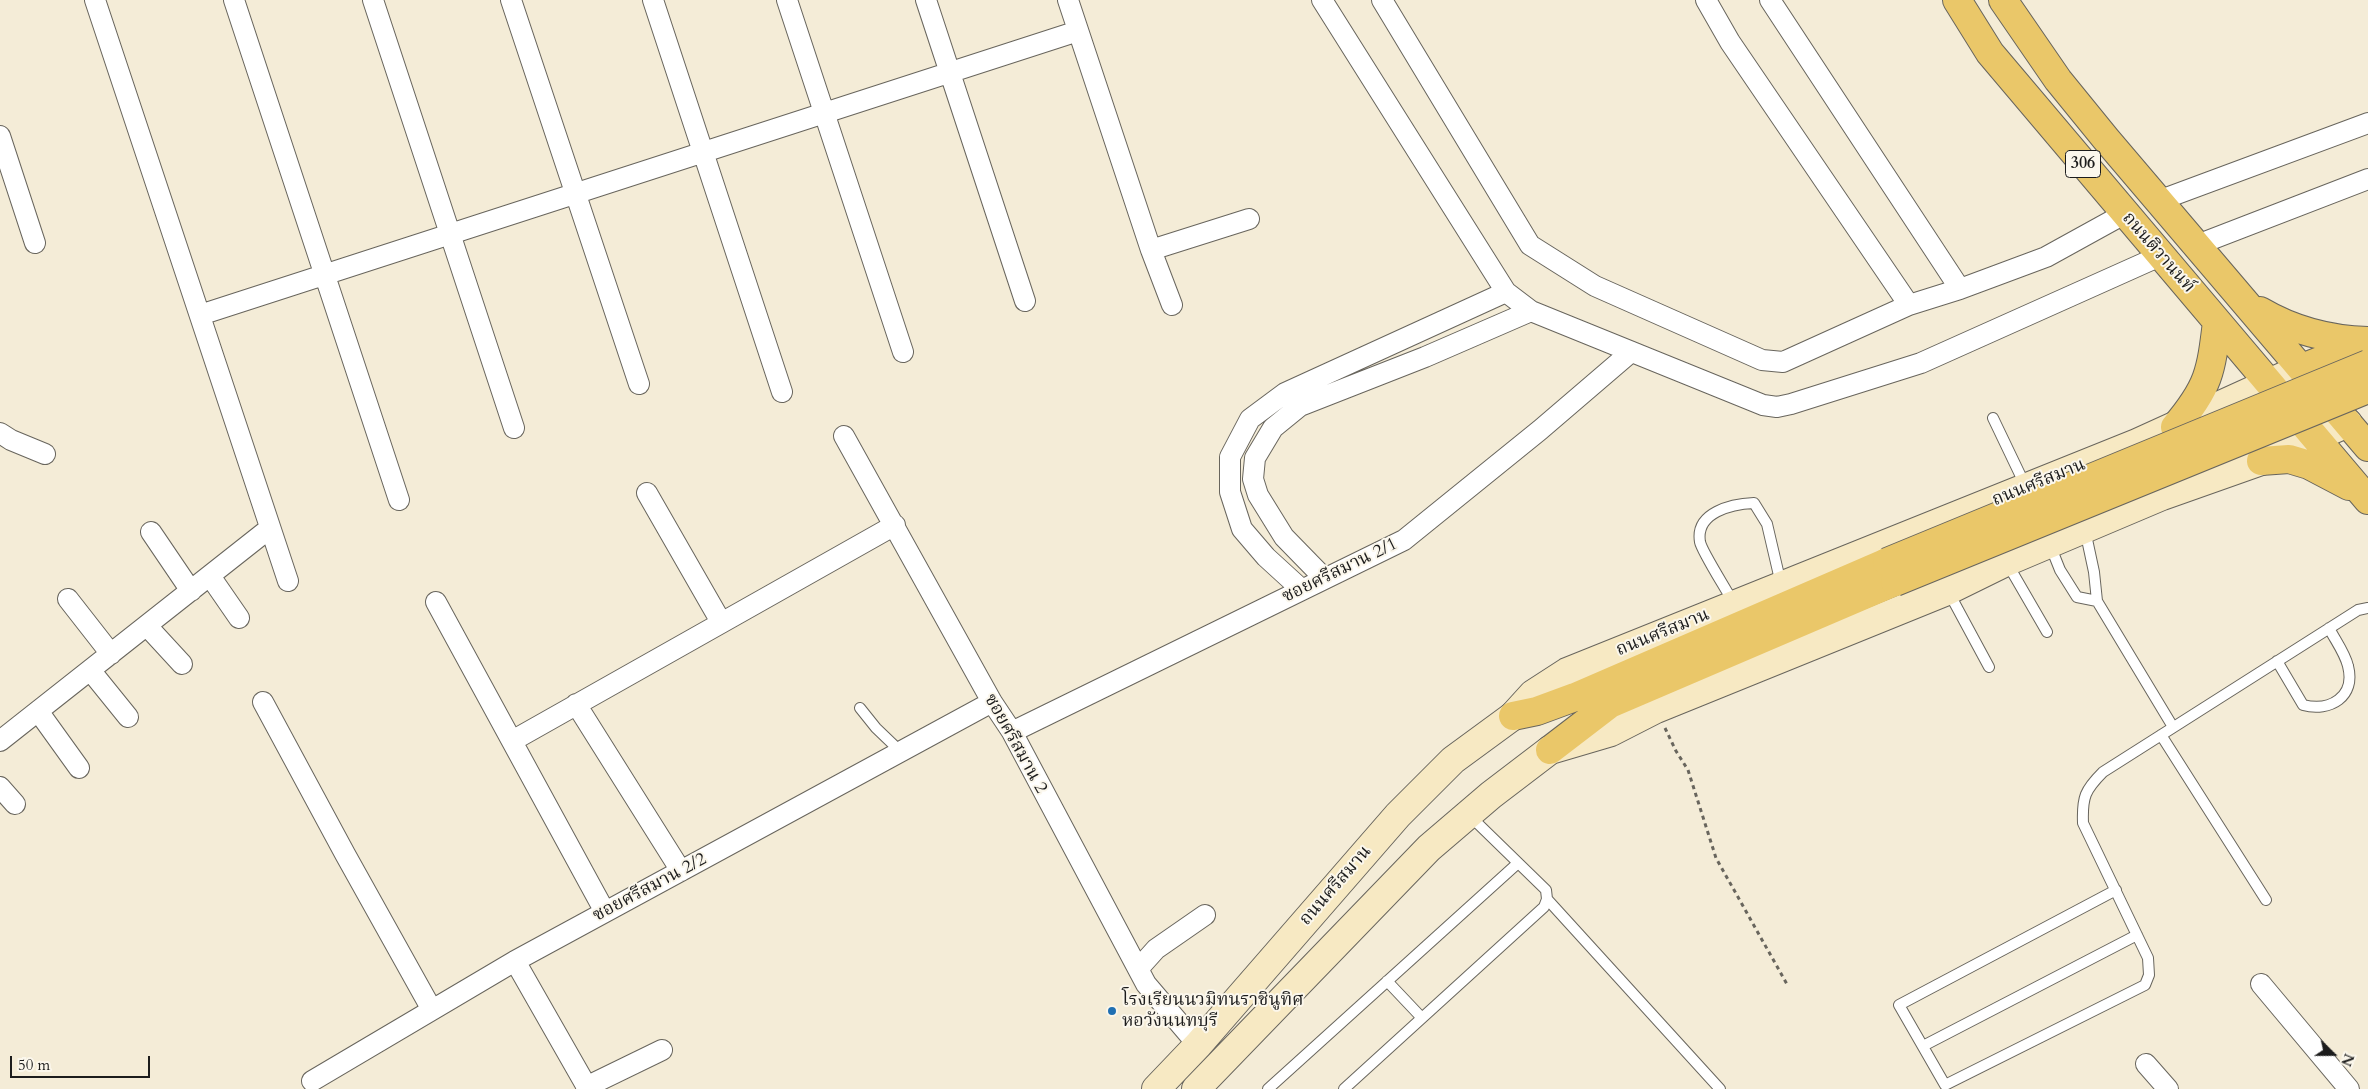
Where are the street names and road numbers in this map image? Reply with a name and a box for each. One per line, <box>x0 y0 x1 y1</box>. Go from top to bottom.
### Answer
road number: 306 <box>2066 150 2100 178</box>
street label: ถนนติวานนท์ <box>2117 208 2199 298</box>
street label: ถนนศรีสมาน <box>1989 454 2089 512</box>
street label: ซอยศรีสมาน 2/1 <box>1279 534 1401 608</box>
street label: ถนนศรีสมาน <box>1613 604 1713 662</box>
street label: ซอยศรีสมาน 2 <box>979 690 1051 798</box>
street label: ถนนศรีสมาน <box>1295 842 1377 930</box>
street label: ซอยศรีสมาน 2/2 <box>590 849 710 927</box>

